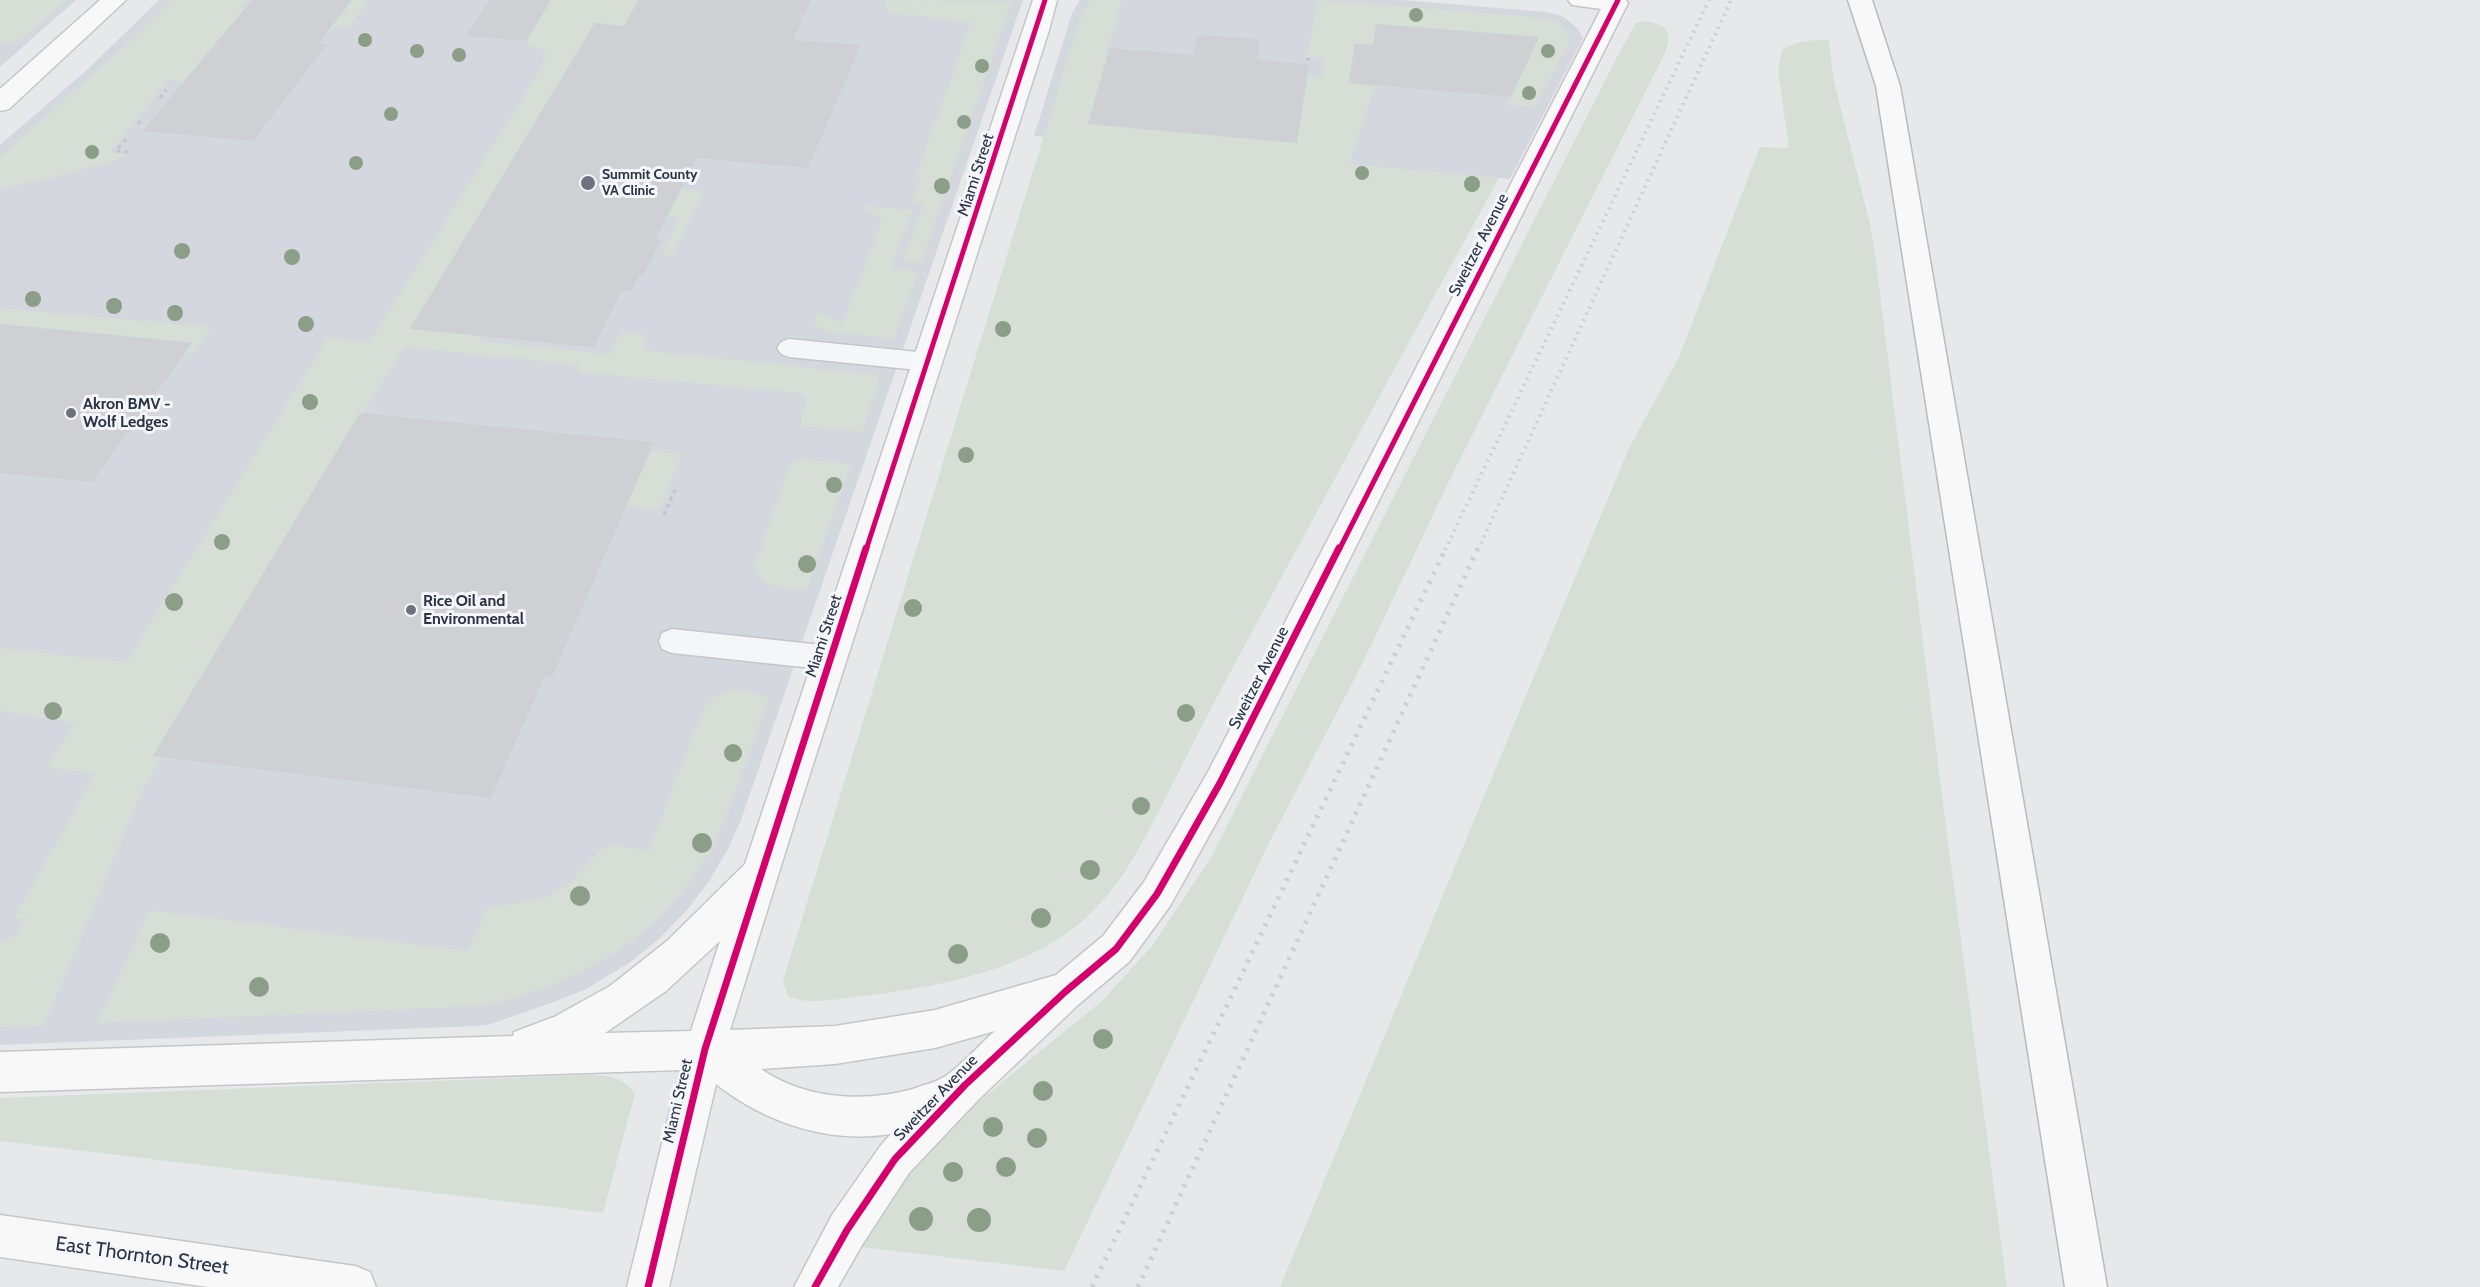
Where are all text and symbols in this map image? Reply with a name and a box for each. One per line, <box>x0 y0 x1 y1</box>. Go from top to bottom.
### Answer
street label: Miami Street <box>954 131 998 219</box>
place label: Summit County VA Clinic <box>602 167 697 200</box>
marker: Summit County VA Clinic <box>579 174 597 192</box>
street label: Sweitzer Avenue <box>1445 190 1513 300</box>
place label: Akron BMV - Wolf Ledges <box>83 394 171 432</box>
marker: Akron BMV - Wolf Ledges <box>64 406 78 420</box>
place label: Rice Oil and Environmental <box>423 591 524 629</box>
street label: Miami Street <box>802 592 846 680</box>
marker: Rice Oil and Environmental <box>404 603 418 617</box>
street label: Sweitzer Avenue <box>1225 623 1293 733</box>
street label: Sweitzer Avenue <box>890 1051 982 1145</box>
street label: Miami Street <box>659 1057 697 1145</box>
street label: East Thornton Street <box>54 1232 230 1280</box>

